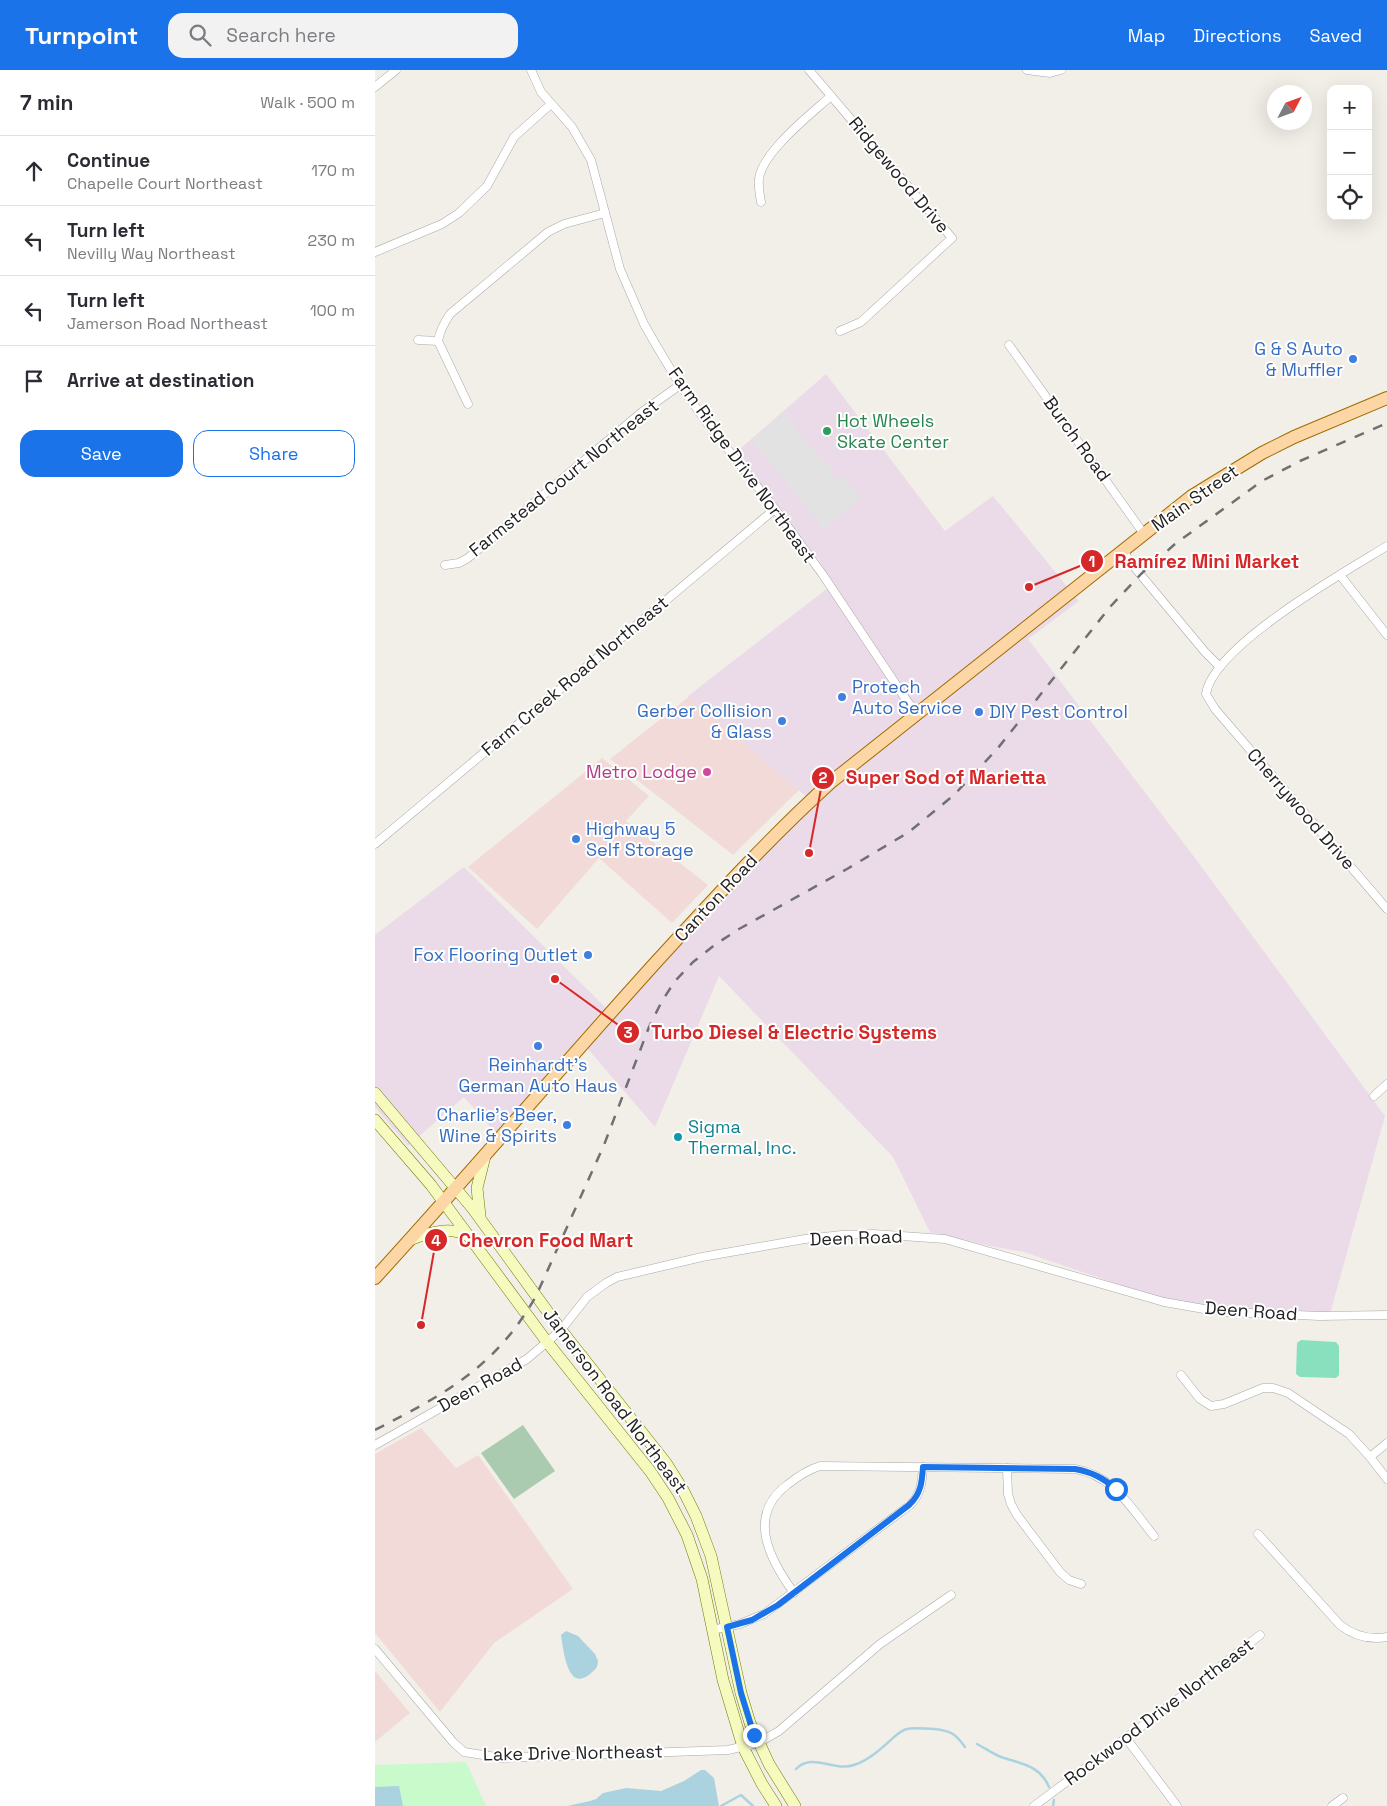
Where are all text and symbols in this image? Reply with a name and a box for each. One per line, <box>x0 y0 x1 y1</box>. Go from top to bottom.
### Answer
search box <box>168 13 518 58</box>
text: Turnpoint <box>25 20 138 51</box>
icon: search <box>186 21 214 49</box>
text: Search here <box>226 23 336 48</box>
text: Map <box>1128 24 1165 47</box>
text: Directions <box>1193 24 1282 47</box>
text: Saved <box>1310 24 1362 47</box>
north arrow <box>1267 85 1312 130</box>
map controls <box>1327 85 1372 220</box>
button: + <box>1327 85 1372 130</box>
text: 7 min <box>20 89 73 116</box>
text: Walk · 500 m <box>260 92 355 113</box>
street label: Ridgewood Drive <box>844 112 955 238</box>
button: − <box>1327 130 1372 175</box>
text: Continue <box>67 148 150 173</box>
icon: ahead <box>20 157 48 185</box>
text: 170 m <box>311 160 355 181</box>
text: Chapelle Court Northeast <box>67 173 263 194</box>
button: locate <box>1327 175 1372 220</box>
text: Turn left <box>67 218 145 243</box>
icon: left <box>20 227 48 255</box>
text: 230 m <box>308 230 355 251</box>
text: Nevilly Way Northeast <box>67 243 236 264</box>
text: Turn left <box>67 288 145 313</box>
icon: left <box>20 297 48 325</box>
text: 100 m <box>310 300 355 321</box>
text: Jamerson Road Northeast <box>67 313 268 334</box>
place label: G & S Auto & Muffler <box>1254 337 1343 381</box>
marker: G & S Auto & Muffler <box>1347 353 1359 365</box>
street label: Farm Ridge Drive Northeast <box>664 362 821 567</box>
icon: arrive <box>20 367 48 395</box>
text: Arrive at destination <box>67 368 255 393</box>
street label: Burch Road <box>1039 392 1116 486</box>
street label: Farmstead Court Northeast <box>464 394 663 561</box>
place label: Hot Wheels Skate Center <box>837 409 949 453</box>
marker: Hot Wheels Skate Center <box>821 425 833 437</box>
button: Save <box>20 430 183 477</box>
button: Share <box>193 430 355 477</box>
street label: Main Street <box>1147 459 1243 536</box>
callout: Ramírez Mini Market <box>1080 544 1310 578</box>
text: Ramírez Mini Market <box>1114 549 1300 574</box>
text: 1 <box>1089 552 1095 571</box>
street label: Farm Creek Road Northeast <box>477 591 673 761</box>
place label: Protech Auto Service <box>852 675 962 719</box>
marker: Protech Auto Service <box>836 691 848 703</box>
place label: Gerber Collision & Glass <box>637 699 772 743</box>
place label: DIY Pest Control <box>989 700 1128 723</box>
marker: DIY Pest Control <box>973 706 985 718</box>
marker: Gerber Collision & Glass <box>776 715 788 727</box>
street label: Cherrywood Drive <box>1242 743 1360 874</box>
place label: Metro Lodge <box>586 760 697 783</box>
callout: Super Sod of Marietta <box>811 761 1056 795</box>
text: Super Sod of Marietta <box>846 765 1046 790</box>
marker: Metro Lodge <box>701 766 713 778</box>
text: 2 <box>819 768 828 787</box>
place label: Highway 5 Self Storage <box>586 817 694 861</box>
marker: Highway 5 Self Storage <box>570 833 582 845</box>
street label: Canton Road <box>669 849 762 946</box>
place label: Fox Flooring Outlet <box>413 943 578 966</box>
marker: Fox Flooring Outlet <box>582 949 594 961</box>
callout: Turbo Diesel & Electric Systems <box>616 1015 947 1049</box>
text: Turbo Diesel & Electric Systems <box>651 1020 937 1045</box>
text: 3 <box>623 1023 633 1042</box>
marker: Reinhardt's German Auto Haus <box>532 1040 544 1052</box>
place label: Reinhardt's German Auto Haus <box>458 1053 618 1097</box>
place label: Charlie's Beer, Wine & Spirits <box>436 1103 557 1147</box>
place label: Sigma Thermal, Inc. <box>688 1115 796 1159</box>
marker: Charlie's Beer, Wine & Spirits <box>561 1119 573 1131</box>
marker: Sigma Thermal, Inc. <box>672 1131 684 1143</box>
callout: Chevron Food Mart <box>424 1223 643 1257</box>
street label: Deen Road <box>809 1224 903 1251</box>
text: Chevron Food Mart <box>459 1228 633 1253</box>
text: 4 <box>431 1231 441 1250</box>
street label: Deen Road <box>1204 1296 1298 1325</box>
street label: Jamerson Road Northeast <box>538 1304 693 1498</box>
street label: Deen Road <box>433 1352 526 1417</box>
route start <box>1105 1478 1128 1501</box>
street label: Rockwood Drive Northeast <box>1060 1633 1258 1790</box>
route end <box>743 1724 766 1747</box>
street label: Lake Drive Northeast <box>483 1739 663 1766</box>

